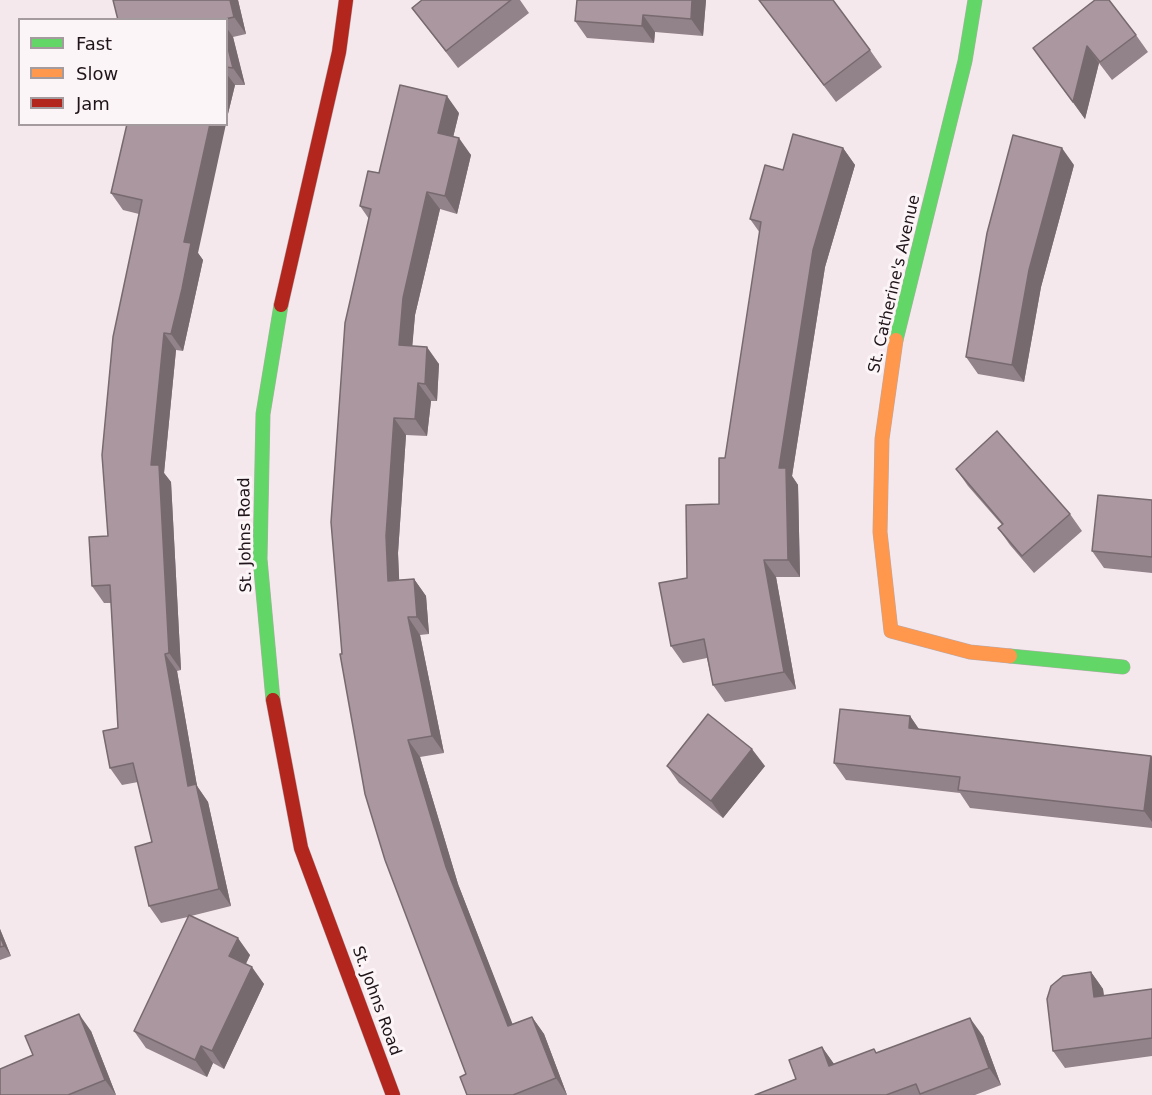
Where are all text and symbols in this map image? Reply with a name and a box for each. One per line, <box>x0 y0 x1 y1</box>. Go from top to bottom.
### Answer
legend <box>18 18 228 126</box>
text: Fast <box>76 33 112 54</box>
text: Slow <box>76 63 118 84</box>
text: Jam <box>76 93 110 114</box>
street label: St. Catherine's Avenue <box>865 193 925 375</box>
street label: St. Johns Road <box>235 477 257 593</box>
street label: St. Johns Road <box>347 944 405 1058</box>

